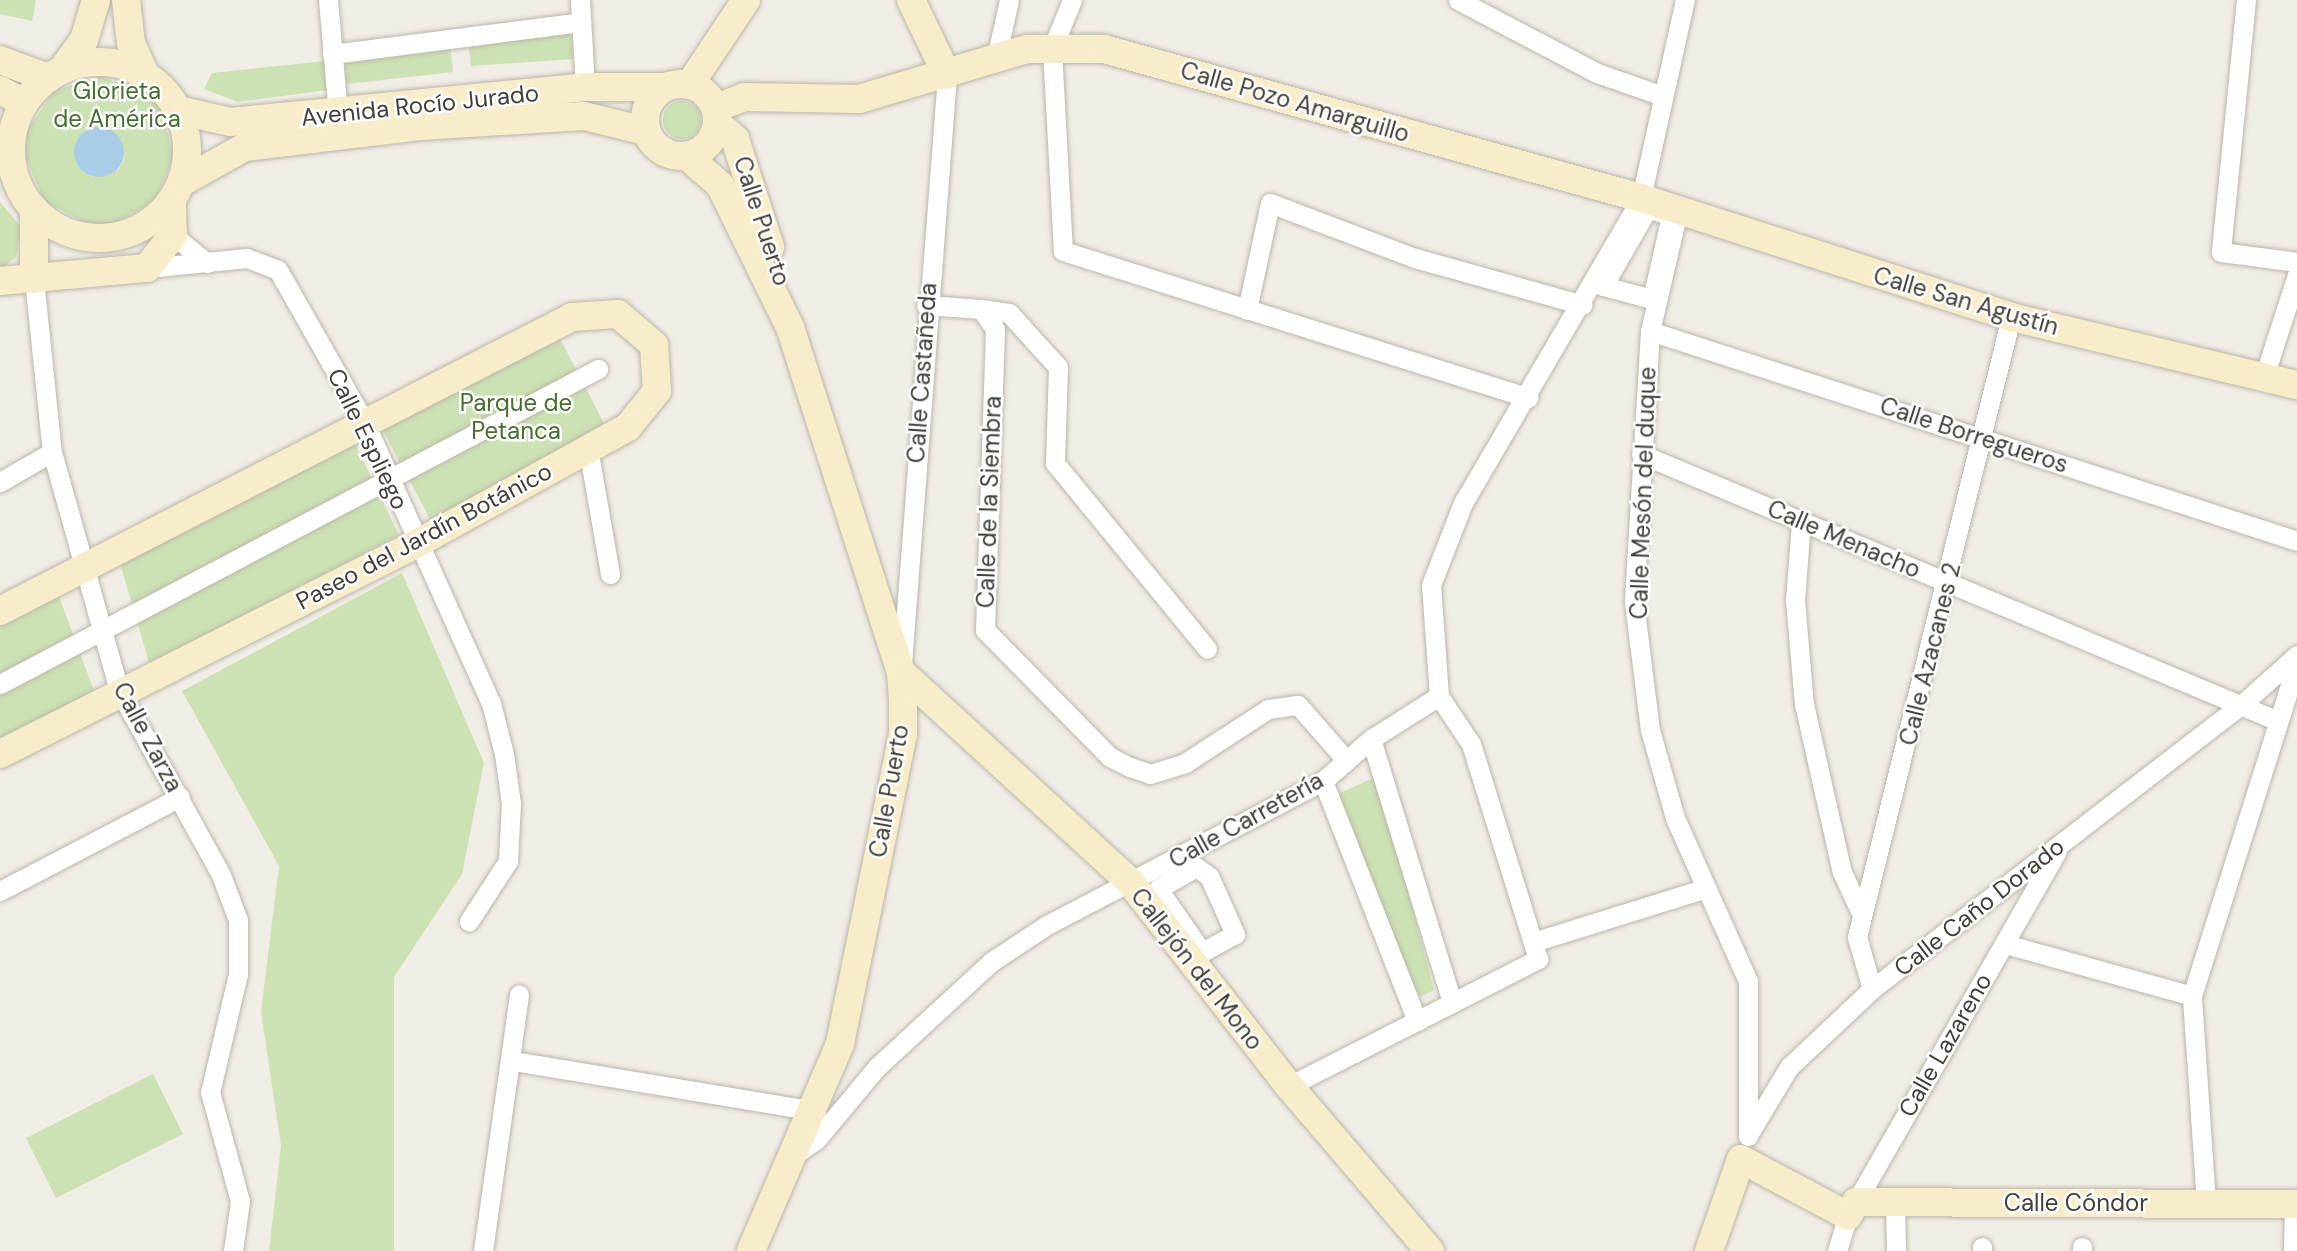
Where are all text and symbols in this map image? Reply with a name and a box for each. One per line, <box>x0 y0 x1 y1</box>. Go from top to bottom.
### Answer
street label: Calle Pozo Amarguillo <box>1177 56 1413 148</box>
park label: Glorieta de América <box>53 77 181 133</box>
street label: Avenida Rocío Jurado <box>300 78 540 132</box>
street label: Calle Puerto <box>728 153 796 289</box>
street label: Calle San Agustín <box>1870 261 2062 341</box>
street label: Calle Castañeda <box>901 282 943 464</box>
street label: Calle Espliego <box>321 364 415 514</box>
street label: Calle Mesón del duque <box>1624 366 1662 620</box>
park label: Parque de Petanca <box>460 389 572 445</box>
street label: Calle Borregueros <box>1876 391 2072 479</box>
street label: Calle de la Siembra <box>971 395 1007 609</box>
street label: Paseo del Jardín Botánico <box>291 456 557 616</box>
street label: Calle Menacho <box>1763 494 1925 584</box>
street label: Calle Azacanes 2 <box>1893 560 1967 748</box>
street label: Calle Zarza <box>107 677 189 797</box>
street label: Calle Puerto <box>863 722 915 860</box>
street label: Calle Carretería <box>1164 766 1328 874</box>
street label: Calle Caño Dorado <box>1888 832 2070 982</box>
street label: Callejón del Mono <box>1125 882 1269 1056</box>
street label: Calle Lazareno <box>1892 968 1998 1122</box>
street label: Calle Cóndor <box>2004 1189 2148 1217</box>

